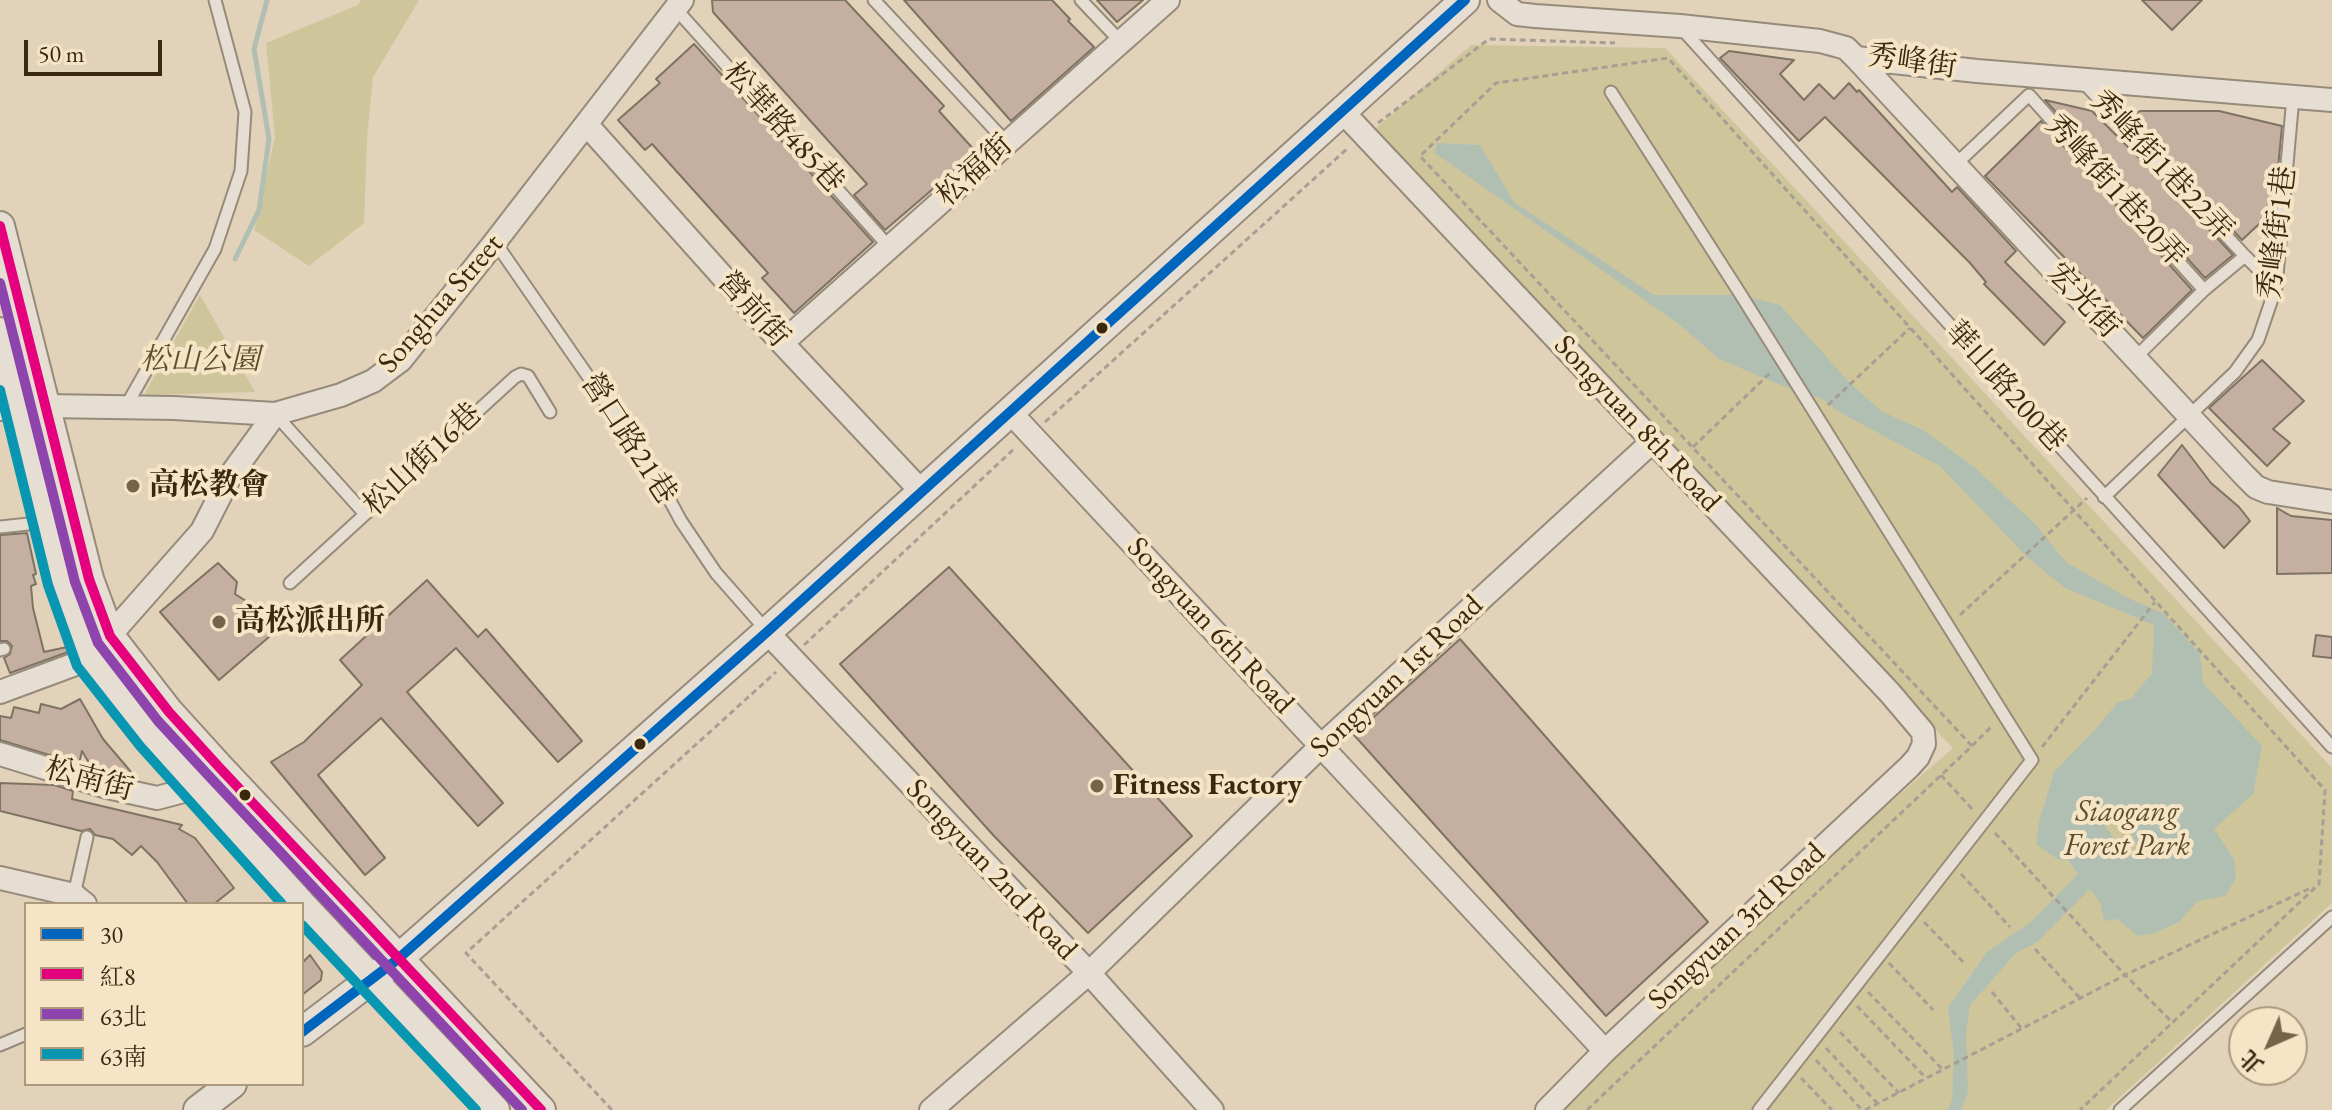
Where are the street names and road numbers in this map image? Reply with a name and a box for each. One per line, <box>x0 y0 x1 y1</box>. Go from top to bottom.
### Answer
street label: 秀峰街 <box>1865 38 1959 86</box>
street label: 松華路485巷 <box>715 55 851 201</box>
street label: 秀峰街1巷22弄 <box>2082 83 2240 249</box>
street label: 秀峰街1巷20弄 <box>2037 107 2193 275</box>
street label: 松福街 <box>930 128 1020 214</box>
street label: 秀峰街1巷 <box>2252 164 2304 302</box>
street label: Songhua Street <box>371 227 511 381</box>
street label: 宏光街 <box>2039 256 2127 346</box>
street label: 營前街 <box>710 265 796 355</box>
street label: 華山路200巷 <box>1937 314 2073 460</box>
street label: Songyuan 8th Road <box>1546 328 1728 520</box>
street label: 營口路21巷 <box>572 367 684 511</box>
street label: 松山街16巷 <box>356 396 490 524</box>
street label: Songyuan 6th Road <box>1119 530 1301 722</box>
street label: Songyuan 1st Road <box>1303 588 1491 766</box>
street label: 松南街 <box>41 751 137 809</box>
street label: Songyuan 2nd Road <box>898 772 1084 968</box>
street label: Songyuan 3rd Road <box>1641 836 1833 1018</box>

